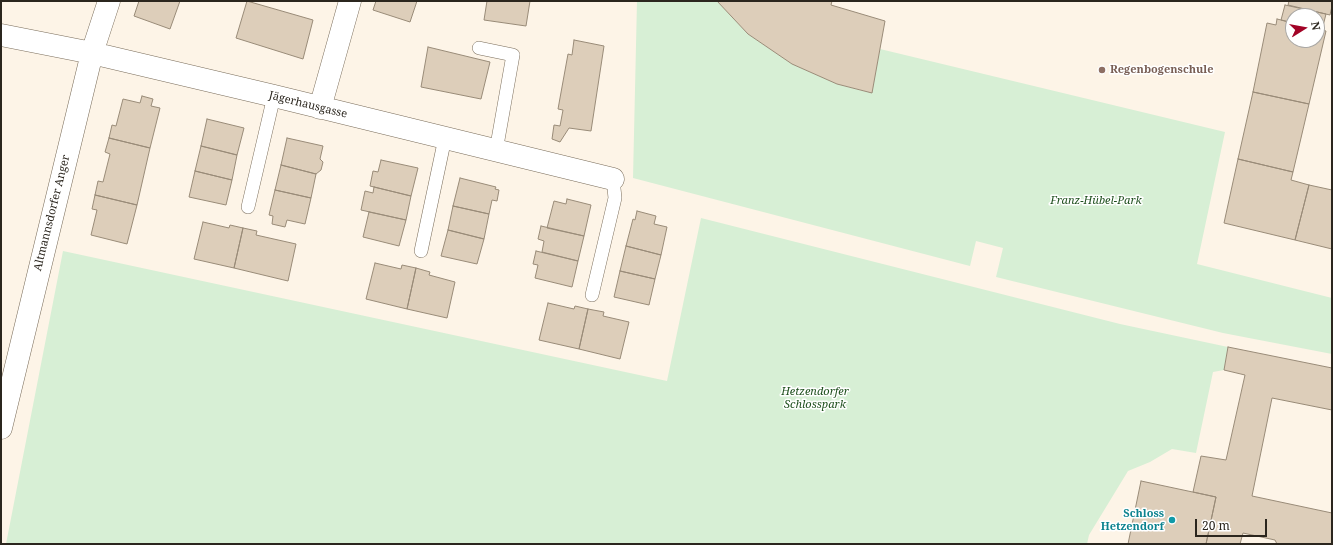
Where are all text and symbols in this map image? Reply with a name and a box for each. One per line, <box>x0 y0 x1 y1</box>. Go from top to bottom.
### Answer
north arrow <box>1285 8 1325 48</box>
text: N <box>1308 20 1324 31</box>
place label: Regenbogenschule <box>1110 63 1214 77</box>
marker: Regenbogenschule <box>1097 65 1107 75</box>
street label: Jägerhausgasse <box>268 89 348 121</box>
street label: Altmannsdorfer Anger <box>31 154 73 272</box>
park label: Franz-Hübel-Park <box>1050 194 1142 208</box>
park label: Hetzendorfer Schlosspark <box>781 385 849 411</box>
place label: Schloss Hetzendorf <box>1101 507 1164 533</box>
scale bar <box>1197 511 1269 537</box>
marker: Schloss Hetzendorf <box>1167 515 1177 525</box>
text: 20 m <box>1202 517 1230 534</box>

